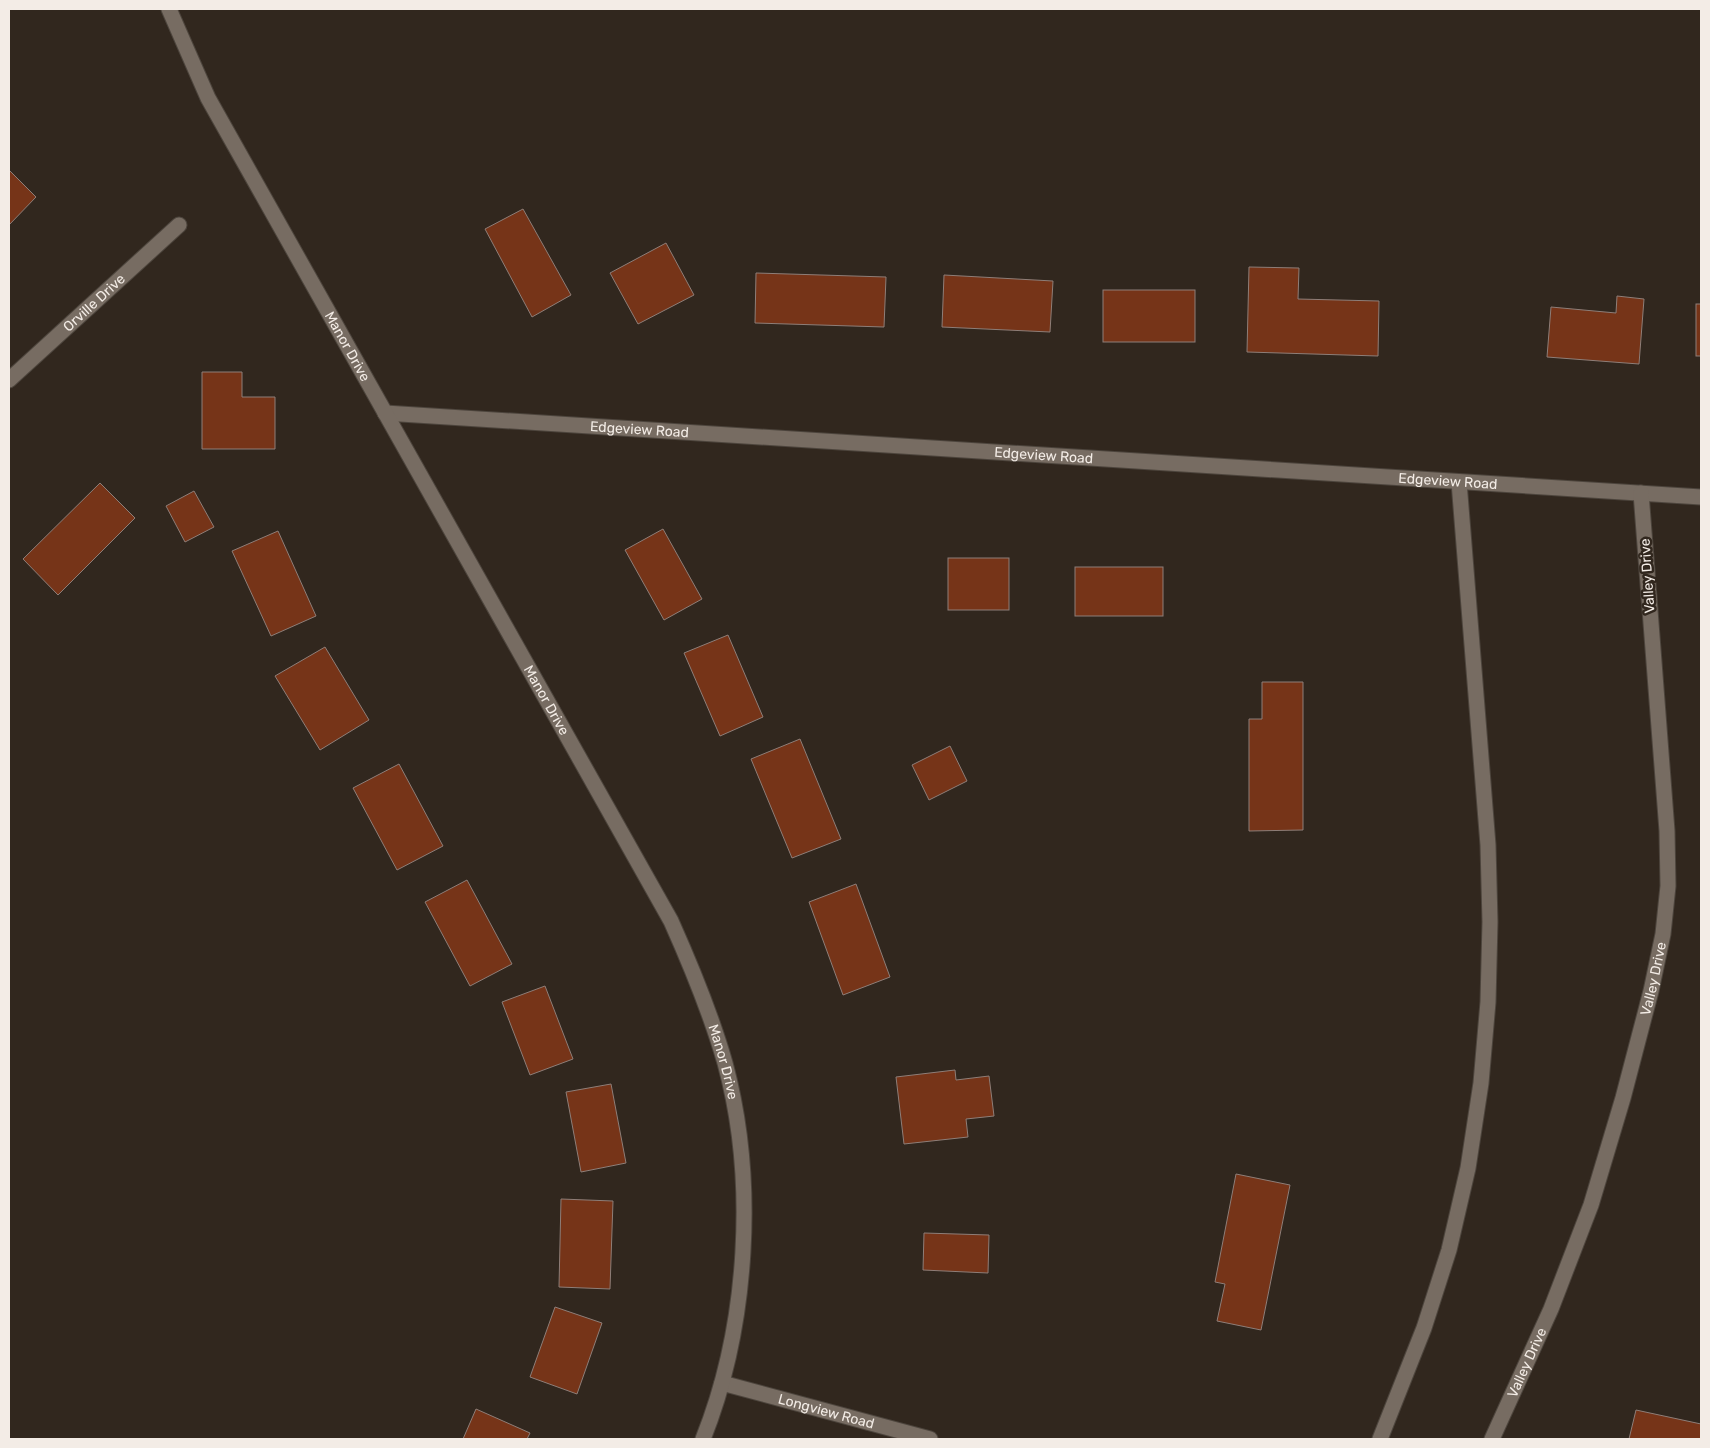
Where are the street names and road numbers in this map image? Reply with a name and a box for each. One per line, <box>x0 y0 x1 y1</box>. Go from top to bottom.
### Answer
street label: Orville Drive <box>60 270 129 335</box>
street label: Manor Drive <box>321 309 374 385</box>
street label: Edgeview Road <box>589 418 689 441</box>
street label: Edgeview Road <box>994 444 1094 467</box>
street label: Edgeview Road <box>1398 470 1498 493</box>
street label: Valley Drive <box>1636 538 1659 614</box>
street label: Manor Drive <box>520 662 573 738</box>
street label: Valley Drive <box>1637 940 1670 1017</box>
street label: Manor Drive <box>704 1022 741 1101</box>
street label: Valley Drive <box>1504 1325 1550 1400</box>
street label: Longview Road <box>776 1390 876 1433</box>

